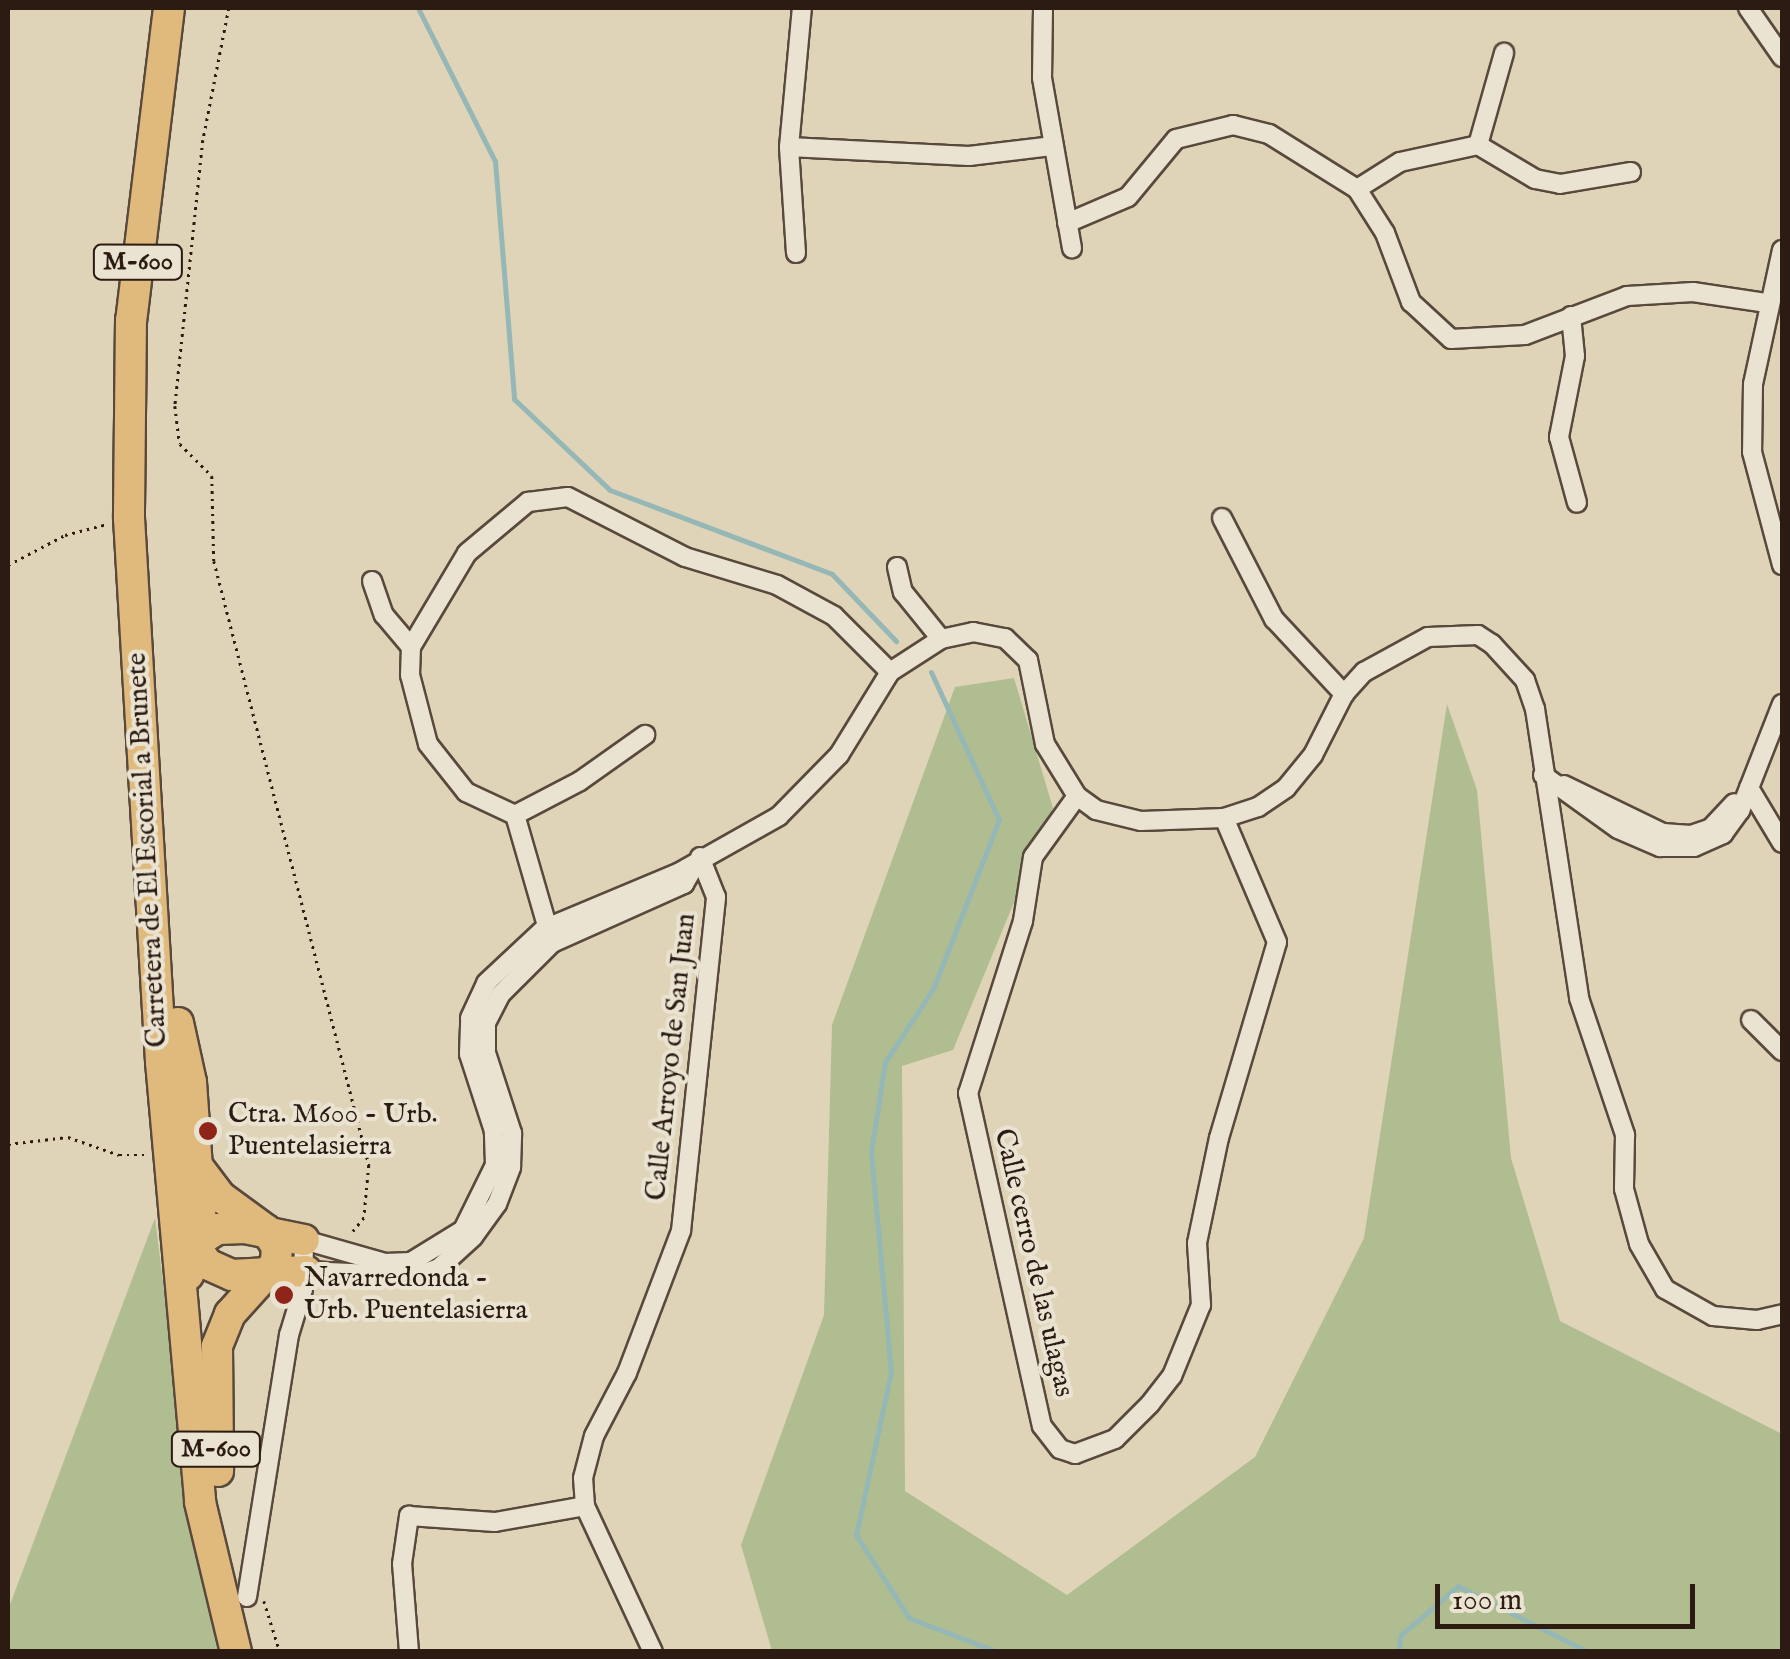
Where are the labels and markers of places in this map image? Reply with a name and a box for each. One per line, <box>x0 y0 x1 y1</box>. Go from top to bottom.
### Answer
place label: Ctra. M600 - Urb. Puentelasierra <box>228 1098 438 1164</box>
marker: Ctra. M600 - Urb. Puentelasierra <box>197 1120 219 1142</box>
place label: Navarredonda - Urb. Puentelasierra <box>304 1262 528 1328</box>
marker: Navarredonda - Urb. Puentelasierra <box>273 1284 295 1306</box>

